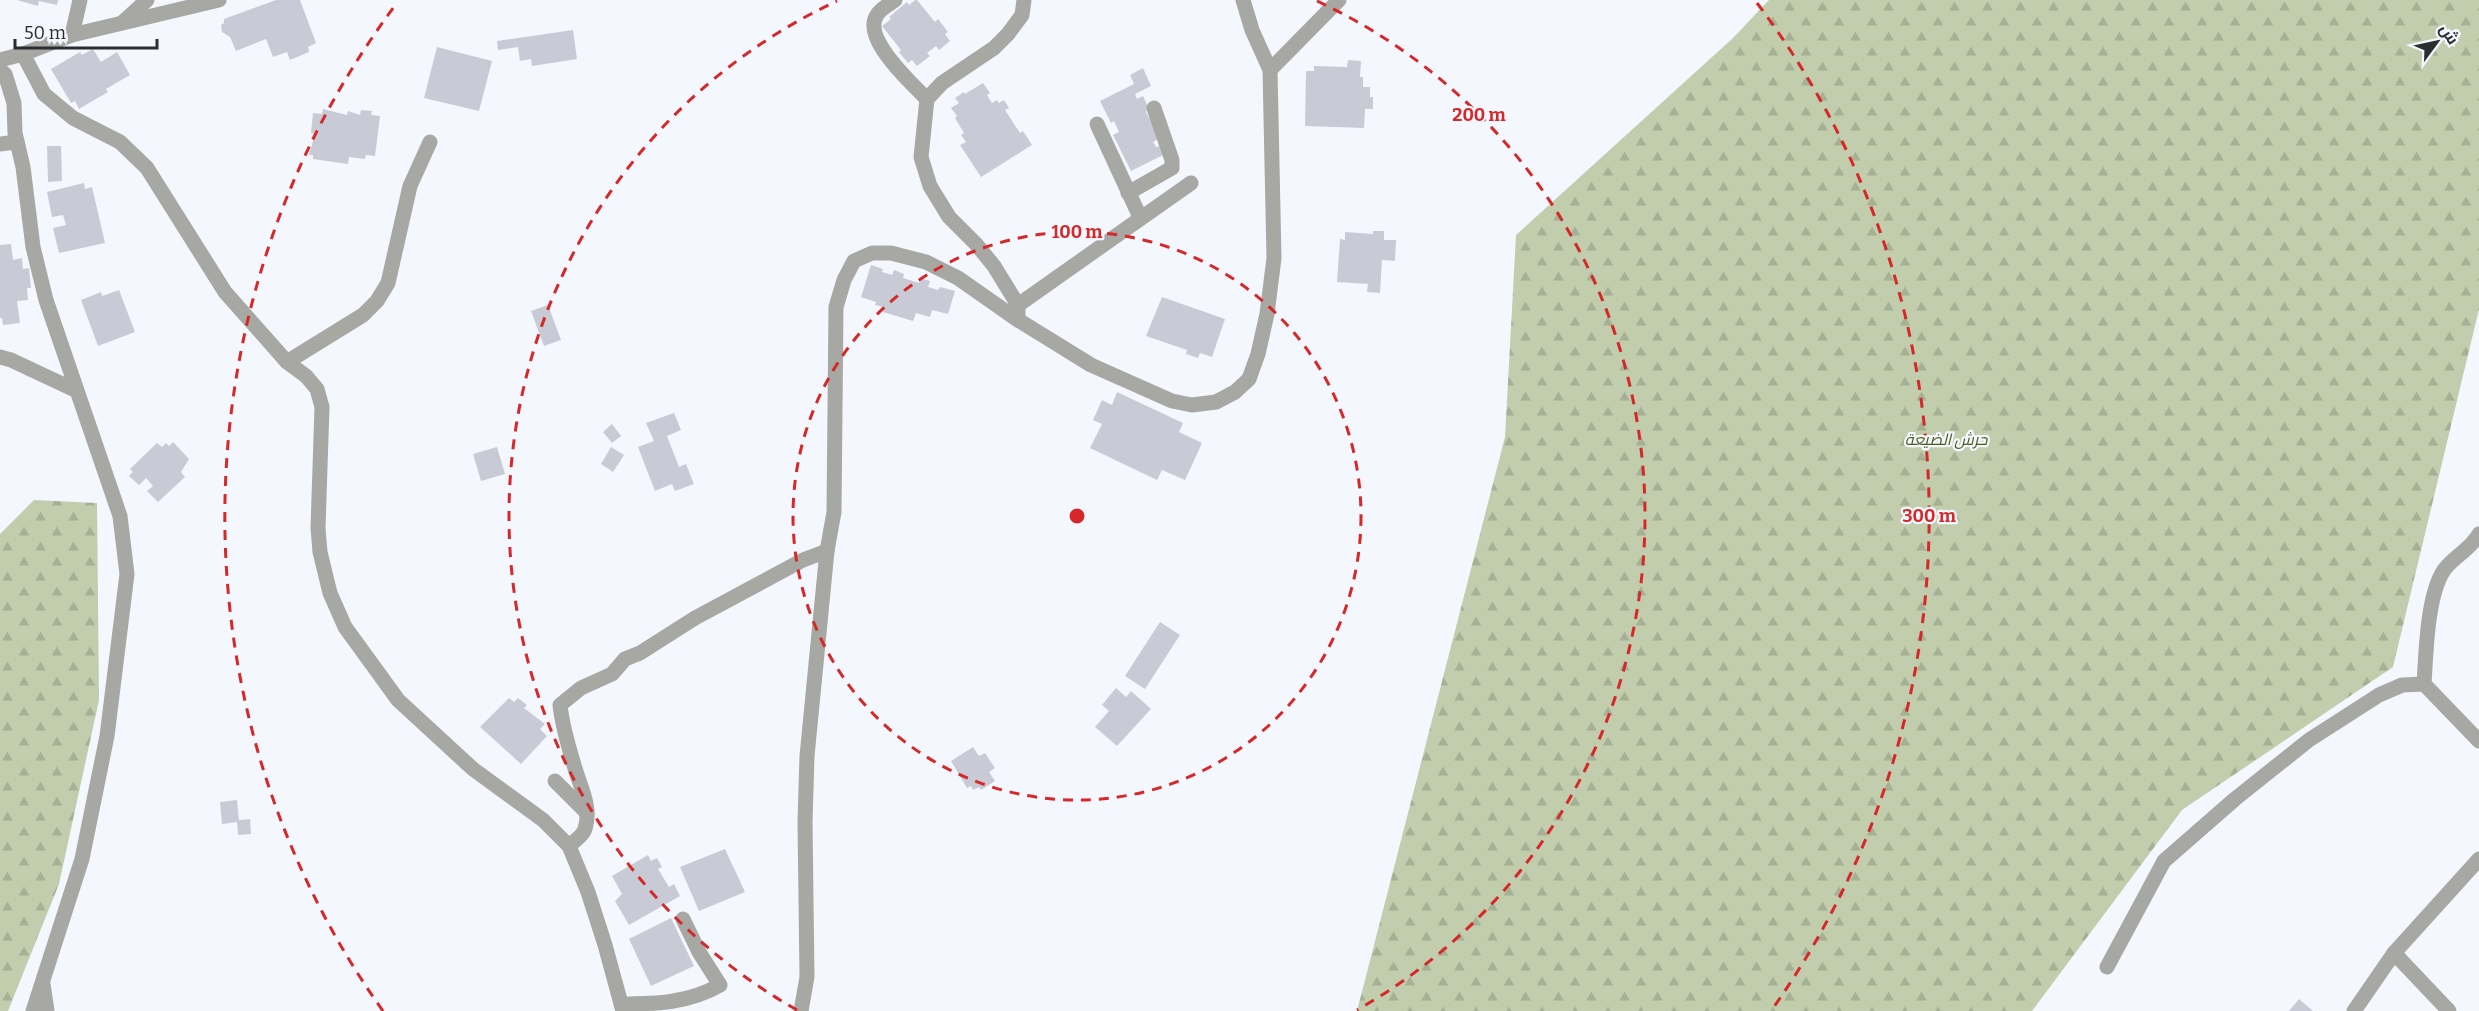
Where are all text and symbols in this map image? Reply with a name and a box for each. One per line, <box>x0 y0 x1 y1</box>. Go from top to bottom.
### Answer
scale bar <box>15 12 158 50</box>
north arrow <box>2407 12 2467 72</box>
text: ش <box>2436 20 2463 48</box>
text: 50 m <box>24 22 66 44</box>
text: 200 m <box>1452 104 1506 126</box>
text: 100 m <box>1051 221 1103 243</box>
park label: حرش الضيعة <box>1905 430 1988 449</box>
text: 300 m <box>1902 505 1956 527</box>
centre of rings <box>1067 506 1087 526</box>

